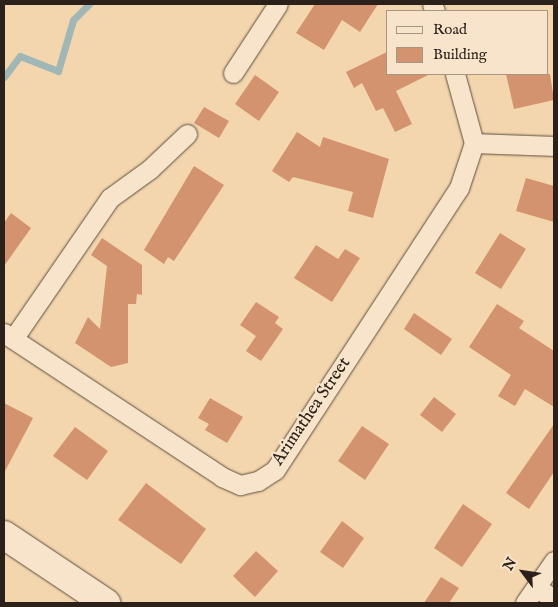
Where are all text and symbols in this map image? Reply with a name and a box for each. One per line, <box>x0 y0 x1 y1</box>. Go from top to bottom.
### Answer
legend <box>386 10 548 75</box>
text: Road <box>433 20 467 39</box>
text: Building <box>433 45 487 64</box>
street label: Arimathea Street <box>268 354 356 470</box>
north arrow <box>498 547 548 597</box>
text: N <box>499 554 521 574</box>

